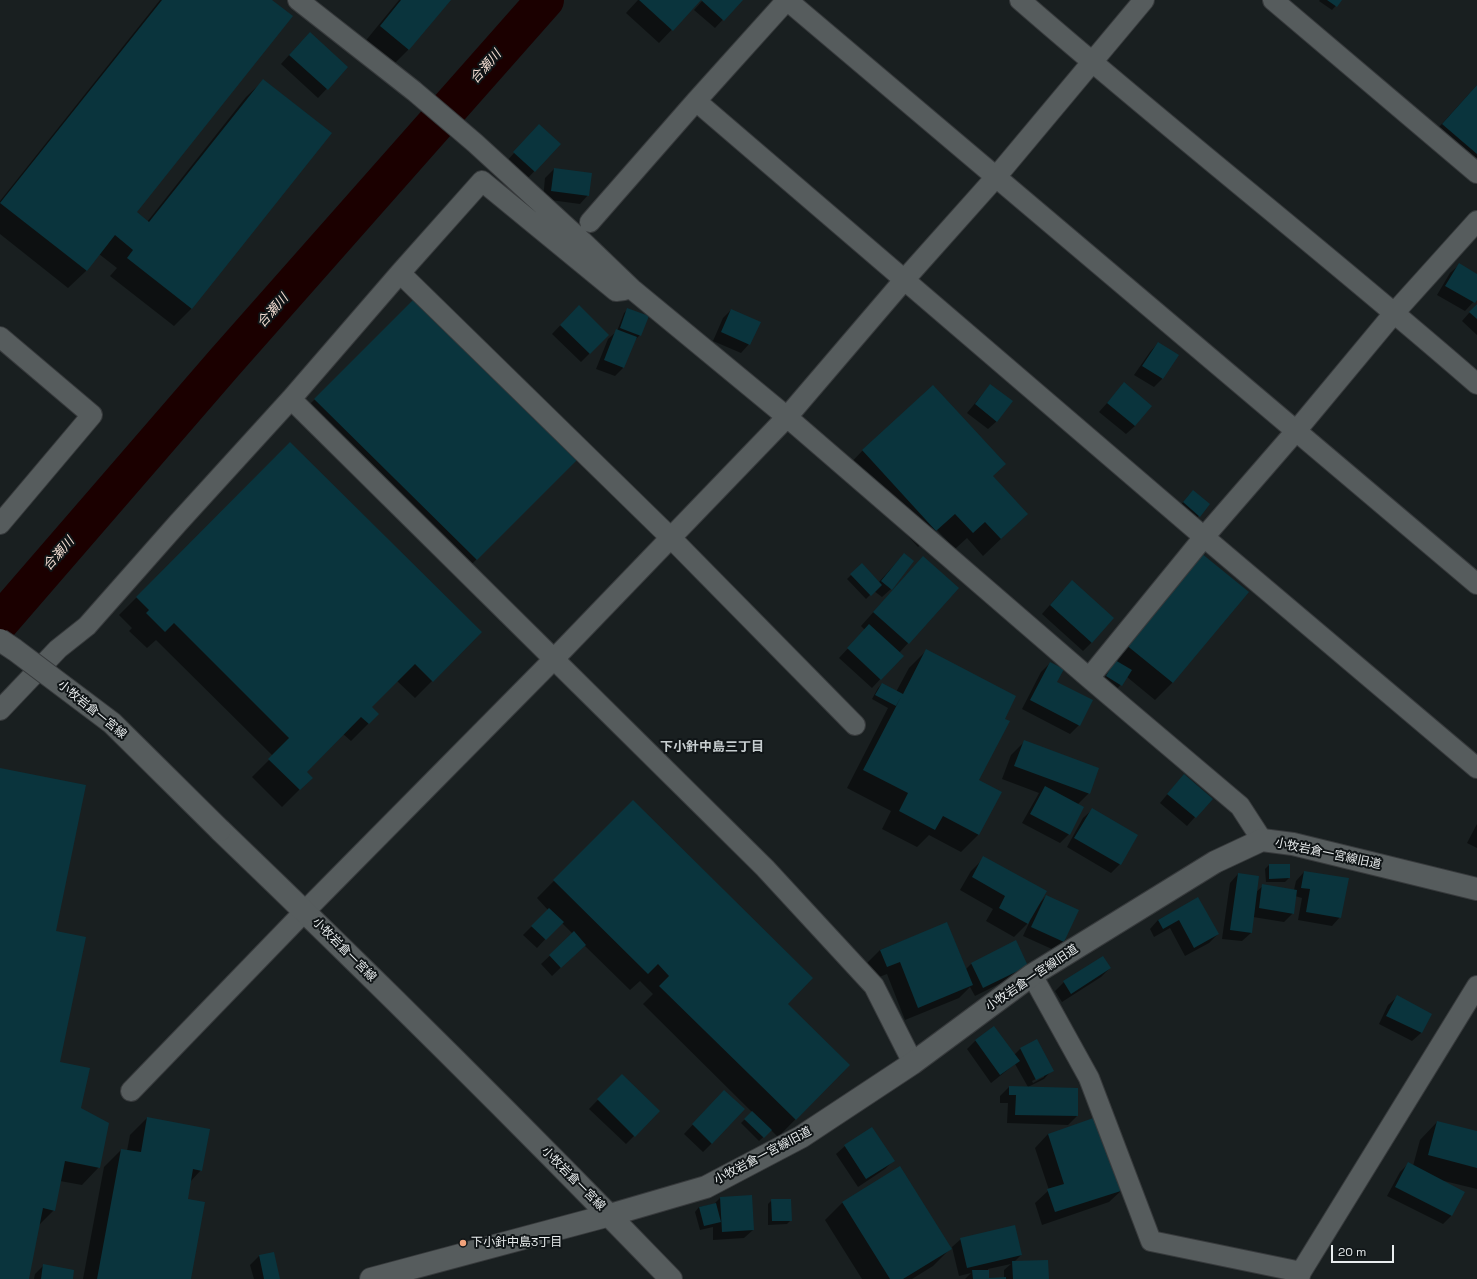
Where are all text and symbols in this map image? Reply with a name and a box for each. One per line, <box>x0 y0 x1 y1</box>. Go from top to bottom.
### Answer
water label: 合瀬川 <box>467 47 505 87</box>
water label: 合瀬川 <box>254 291 292 331</box>
water label: 合瀬川 <box>40 534 78 574</box>
street label: 小牧岩倉一宮線 <box>55 678 129 742</box>
district label: 下小針中島三丁目 <box>660 739 764 755</box>
street label: 小牧岩倉一宮線旧道 <box>1274 836 1382 872</box>
street label: 小牧岩倉一宮線 <box>309 915 379 985</box>
street label: 小牧岩倉一宮線旧道 <box>983 942 1081 1014</box>
street label: 小牧岩倉一宮線旧道 <box>712 1124 814 1188</box>
street label: 小牧岩倉一宮線 <box>538 1144 608 1214</box>
place label: 下小針中島3丁目 <box>471 1236 562 1250</box>
scale bar <box>1333 1237 1396 1263</box>
marker: 下小針中島3丁目 <box>458 1238 468 1248</box>
text: 20 m <box>1338 1244 1366 1260</box>

